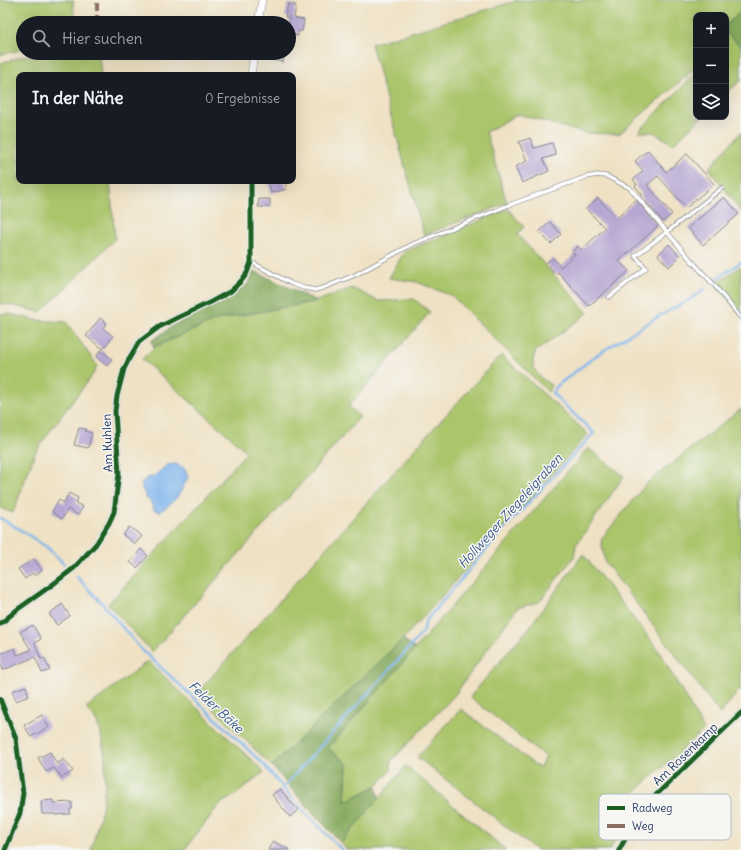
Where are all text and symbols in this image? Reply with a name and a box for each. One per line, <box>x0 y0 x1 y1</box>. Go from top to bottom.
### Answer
map controls <box>693 12 729 120</box>
button: + <box>693 12 729 48</box>
search box <box>16 16 296 60</box>
icon: search <box>30 27 52 49</box>
text: Hier suchen <box>62 29 142 48</box>
button: − <box>693 48 729 84</box>
button: layers <box>693 84 729 120</box>
text: In der Nähe <box>32 87 124 109</box>
text: 0 Ergebnisse <box>205 90 280 107</box>
street label: Am Kuhlen <box>98 414 116 472</box>
water label: Hollweger Ziegeleigraben <box>454 450 566 572</box>
water label: Felder Bäke <box>185 677 248 737</box>
street label: Am Rosenkamp <box>649 719 721 789</box>
legend <box>599 794 731 840</box>
text: Radweg <box>632 801 672 815</box>
text: Weg <box>632 819 654 833</box>

